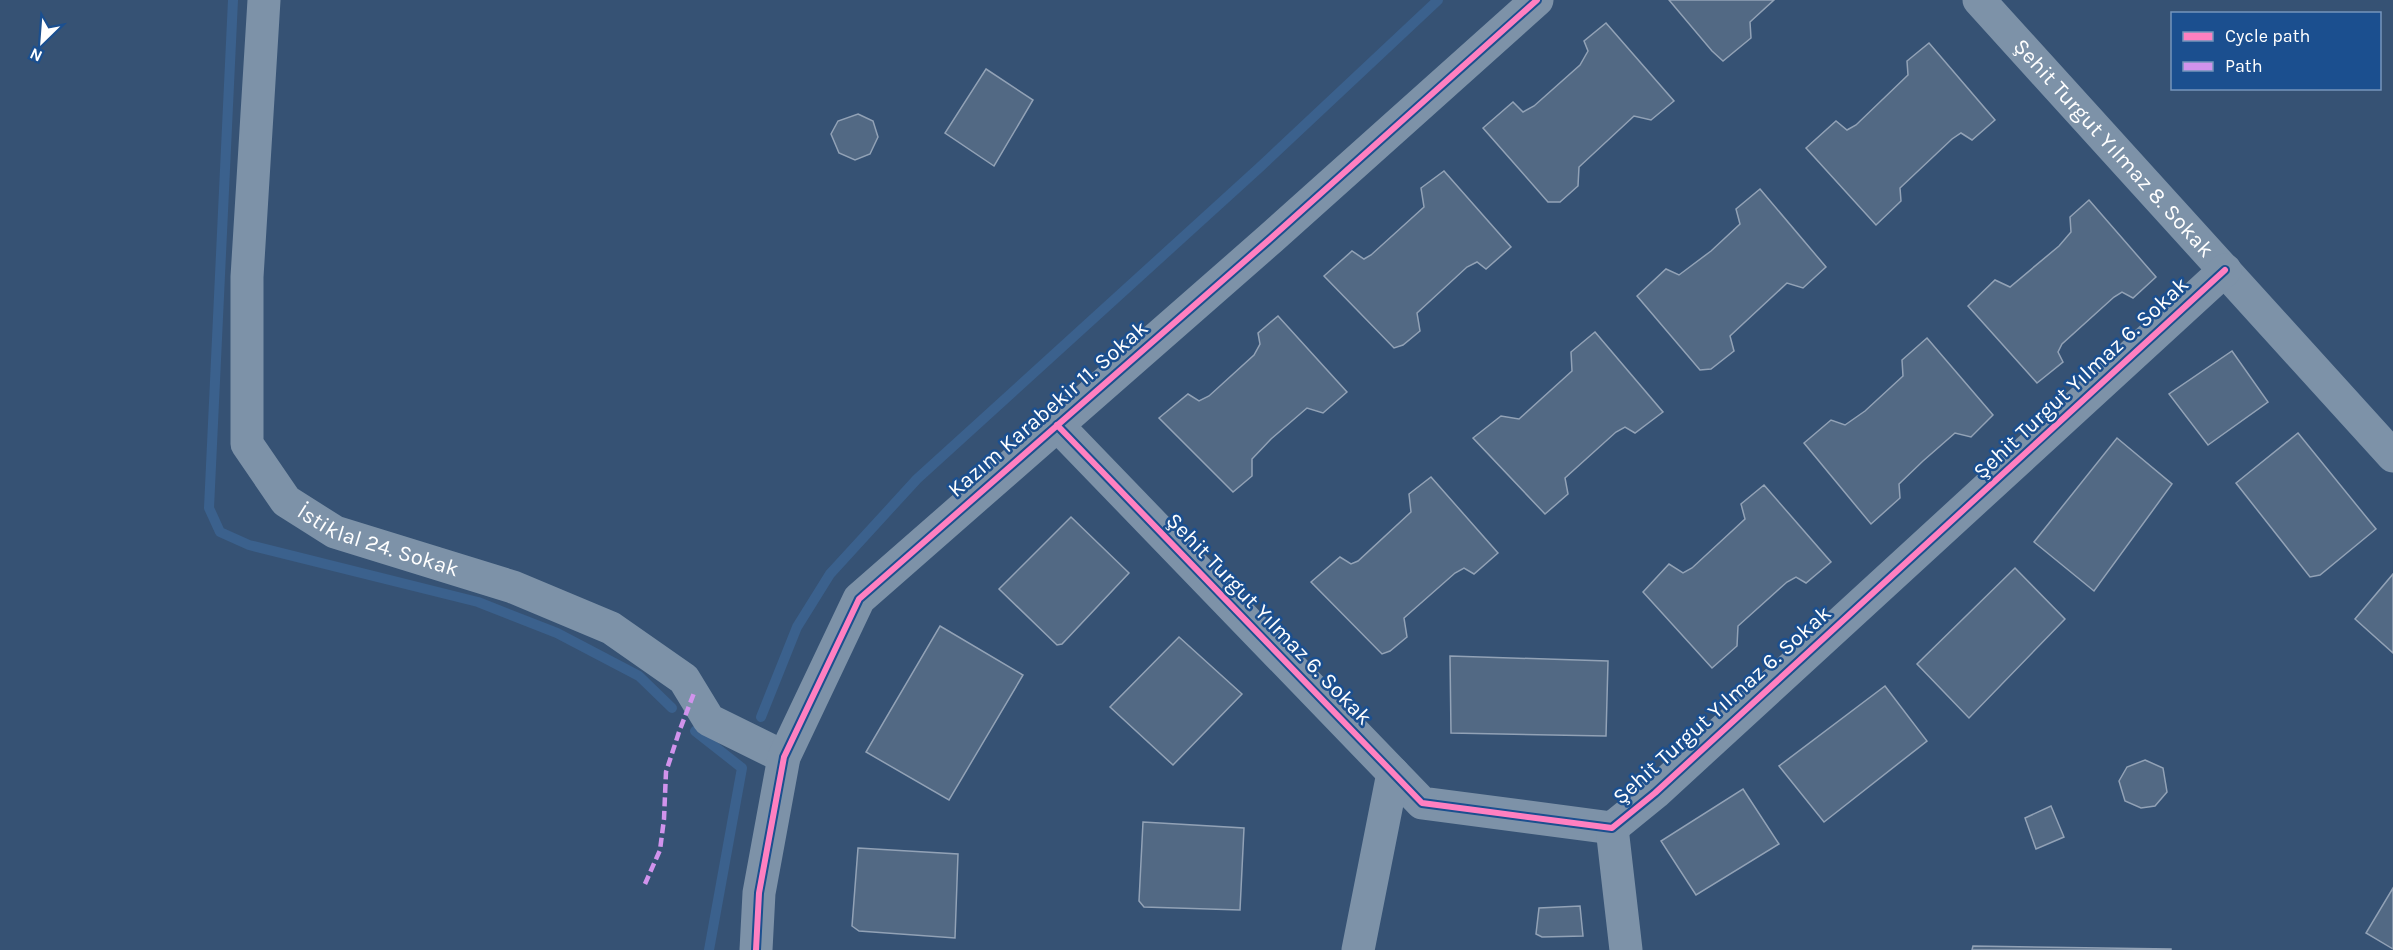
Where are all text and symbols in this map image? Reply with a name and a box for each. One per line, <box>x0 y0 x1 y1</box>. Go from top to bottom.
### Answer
north arrow <box>12 12 72 72</box>
legend <box>2171 12 2381 90</box>
text: Cycle path <box>2225 25 2310 47</box>
street label: Şehit Turgut Yılmaz 8. Sokak <box>2008 34 2219 263</box>
text: N <box>27 44 45 66</box>
text: Path <box>2225 55 2263 77</box>
street label: Şehit Turgut Yılmaz 6. Sokak <box>1968 271 2194 485</box>
street label: Kazım Karabekir 11. Sokak <box>943 315 1153 503</box>
street label: İstiklal 24. Sokak <box>292 498 462 583</box>
street label: Şehit Turgut Yılmaz 6. Sokak <box>1161 508 1377 730</box>
street label: Şehit Turgut Yılmaz 6. Sokak <box>1608 600 1836 810</box>

